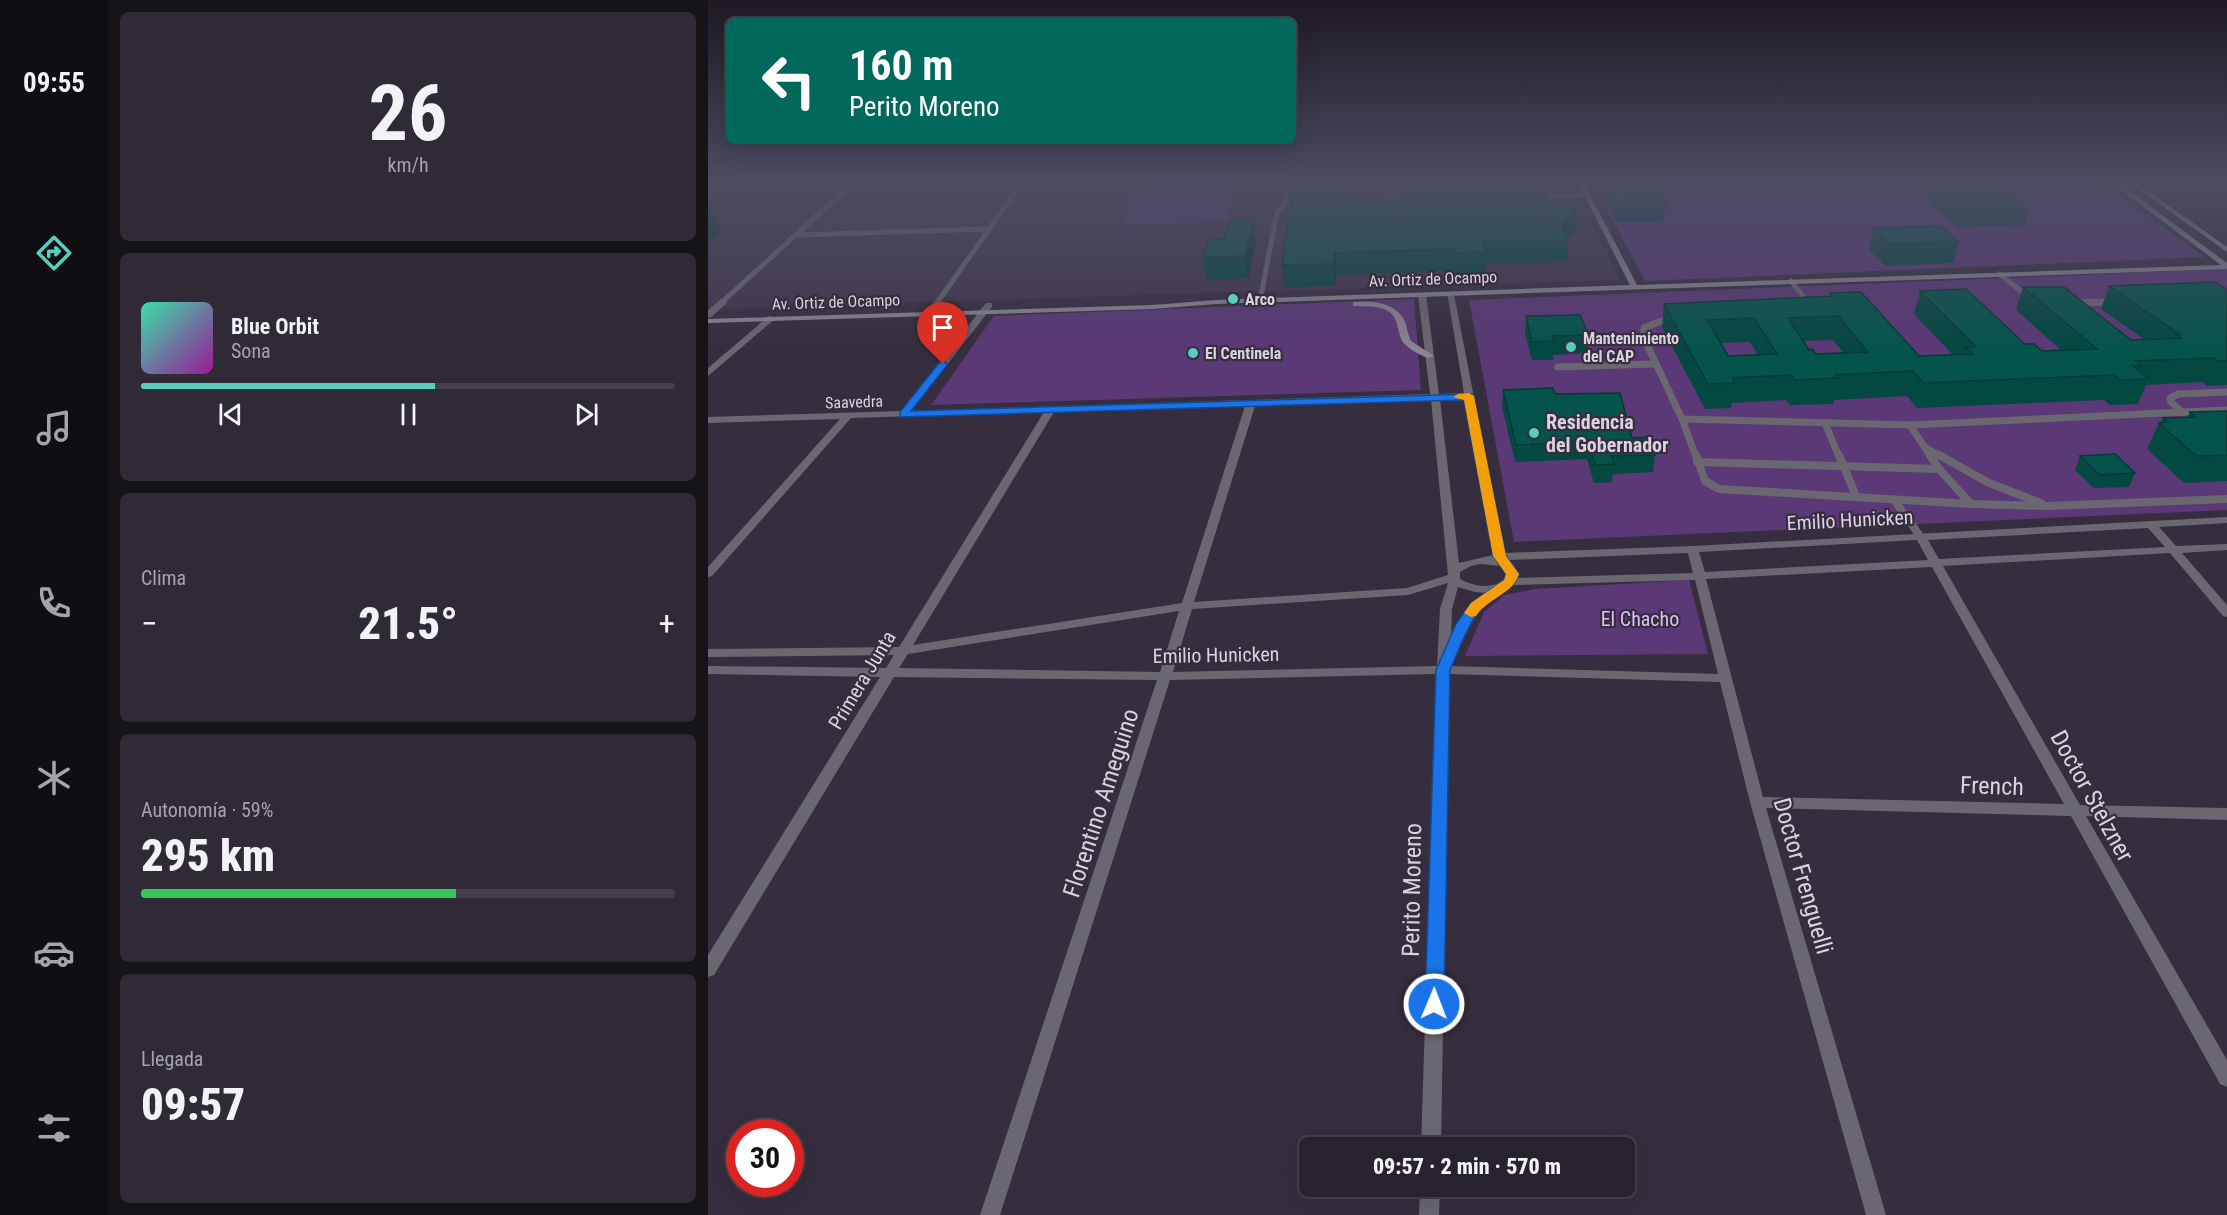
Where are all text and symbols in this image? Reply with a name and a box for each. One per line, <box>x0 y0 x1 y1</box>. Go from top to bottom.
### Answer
text: 160 m <box>849 41 954 90</box>
icon: left <box>750 42 828 120</box>
text: 09:55 <box>23 67 85 99</box>
text: 26 <box>369 68 447 159</box>
text: Perito Moreno <box>849 91 1000 123</box>
text: km/h <box>387 153 429 177</box>
icon: directions <box>33 232 75 274</box>
street label: Av. Ortiz de Ocampo <box>1368 267 1498 291</box>
street label: Av. Ortiz de Ocampo <box>771 290 901 314</box>
place label: Arco <box>1245 290 1275 309</box>
marker: Arco <box>1226 292 1240 306</box>
pin <box>917 302 968 364</box>
icon: arrive <box>926 311 959 344</box>
text: Blue Orbit <box>231 314 319 339</box>
place label: Mantenimiento del CAP <box>1583 329 1679 366</box>
text: Sona <box>231 339 271 363</box>
marker: Mantenimiento del CAP <box>1564 340 1578 354</box>
place label: El Centinela <box>1205 344 1282 363</box>
marker: El Centinela <box>1186 346 1200 360</box>
street label: Saavedra <box>825 391 883 413</box>
icon: previous <box>214 398 247 431</box>
icon: pause <box>392 398 425 431</box>
icon: next <box>570 398 603 431</box>
icon: music <box>33 407 75 449</box>
place label: Residencia del Gobernador <box>1546 410 1669 457</box>
marker: Residencia del Gobernador <box>1527 426 1541 440</box>
street label: Emilio Hunicken <box>1786 505 1914 535</box>
text: Clima <box>141 566 186 590</box>
icon: phone <box>33 582 75 624</box>
text: 21.5° <box>358 597 458 650</box>
text: − <box>141 604 158 643</box>
text: + <box>659 604 675 643</box>
park label: El Chacho <box>1601 607 1679 631</box>
street label: Primera Junta <box>823 626 901 734</box>
street label: Emilio Hunicken <box>1152 642 1280 668</box>
street label: Florentino Ameguino <box>1057 705 1145 901</box>
street label: Doctor Stelzner <box>2044 726 2140 866</box>
icon: climate <box>33 757 75 799</box>
street label: French <box>1960 771 2024 801</box>
street label: Doctor Frenguelli <box>1767 795 1839 957</box>
text: Autonomía · 59% <box>141 798 273 822</box>
street label: Perito Moreno <box>1397 823 1427 957</box>
text: 295 km <box>141 829 275 882</box>
icon: car <box>33 932 75 974</box>
position arrow <box>1402 972 1466 1036</box>
text: Llegada <box>141 1047 203 1071</box>
text: 09:57 <box>141 1078 245 1131</box>
icon: filters <box>33 1107 75 1149</box>
speed limit sign: 30 <box>726 1119 804 1197</box>
text: 09:57 · 2 min · 570 m <box>1373 1154 1561 1179</box>

